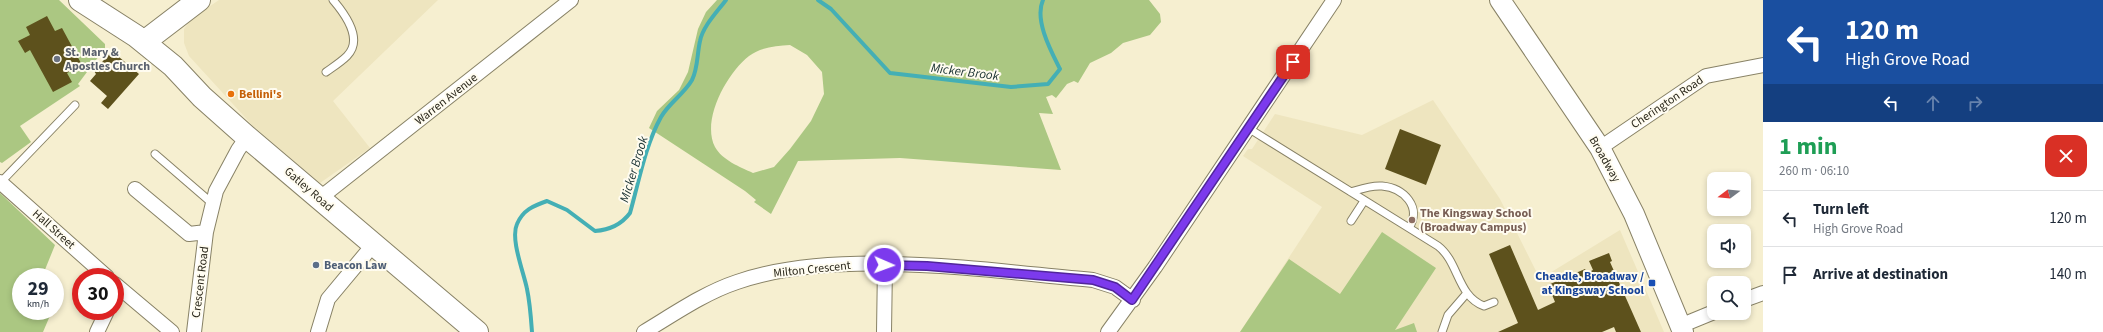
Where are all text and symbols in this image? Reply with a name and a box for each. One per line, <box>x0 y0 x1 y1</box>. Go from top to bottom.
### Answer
text: 120 m <box>1845 10 1919 50</box>
icon: left <box>1779 16 1831 68</box>
place label: St. Mary & Apostles Church <box>64 44 150 75</box>
pin <box>1276 45 1310 79</box>
text: High Grove Road <box>1845 47 1970 72</box>
icon: arrive <box>1282 51 1304 73</box>
marker: St. Mary & Apostles Church <box>52 54 62 64</box>
water label: Micker Brook <box>930 59 1001 85</box>
street label: Warren Avenue <box>411 69 481 129</box>
street label: Cherington Road <box>1628 72 1707 133</box>
place label: Bellini's <box>239 86 282 103</box>
marker: Bellini's <box>226 89 236 99</box>
icon: left <box>1880 92 1902 114</box>
icon: ahead <box>1922 92 1944 114</box>
icon: right <box>1964 92 1986 114</box>
text: 1 min <box>1779 129 1837 164</box>
water label: Micker Brook <box>615 133 653 205</box>
street label: Broadway <box>1585 133 1625 186</box>
button: close <box>2045 135 2087 177</box>
text: 260 m · 06:10 <box>1779 162 1849 180</box>
street label: Gatley Road <box>280 163 337 216</box>
north arrow <box>1707 172 1751 216</box>
map controls <box>1707 172 1751 320</box>
text: Turn left <box>1813 199 1869 220</box>
place label: The Kingsway School (Broadway Campus) <box>1420 205 1532 236</box>
street label: Hall Street <box>28 206 79 253</box>
icon: left <box>1779 208 1801 230</box>
text: 120 m <box>2049 208 2087 229</box>
marker: The Kingsway School (Broadway Campus) <box>1407 215 1417 225</box>
text: High Grove Road <box>1813 220 1903 238</box>
button: sound <box>1707 224 1751 268</box>
position arrow <box>863 244 905 286</box>
street label: Crescent Road <box>188 245 213 319</box>
place label: Beacon Law <box>324 257 387 274</box>
street label: Milton Crescent <box>772 257 852 282</box>
marker: Beacon Law <box>311 260 321 270</box>
icon: arrive <box>1779 264 1801 286</box>
text: Arrive at destination <box>1813 264 1948 285</box>
text: 140 m <box>2049 264 2087 285</box>
speed limit sign: 30 <box>72 268 124 320</box>
place label: Cheadle, Broadway / at Kingsway School <box>1535 268 1645 299</box>
text: 29 <box>27 275 49 303</box>
button: search <box>1707 276 1751 320</box>
marker: Cheadle, Broadway / at Kingsway School <box>1647 278 1657 288</box>
text: km/h <box>27 297 49 311</box>

